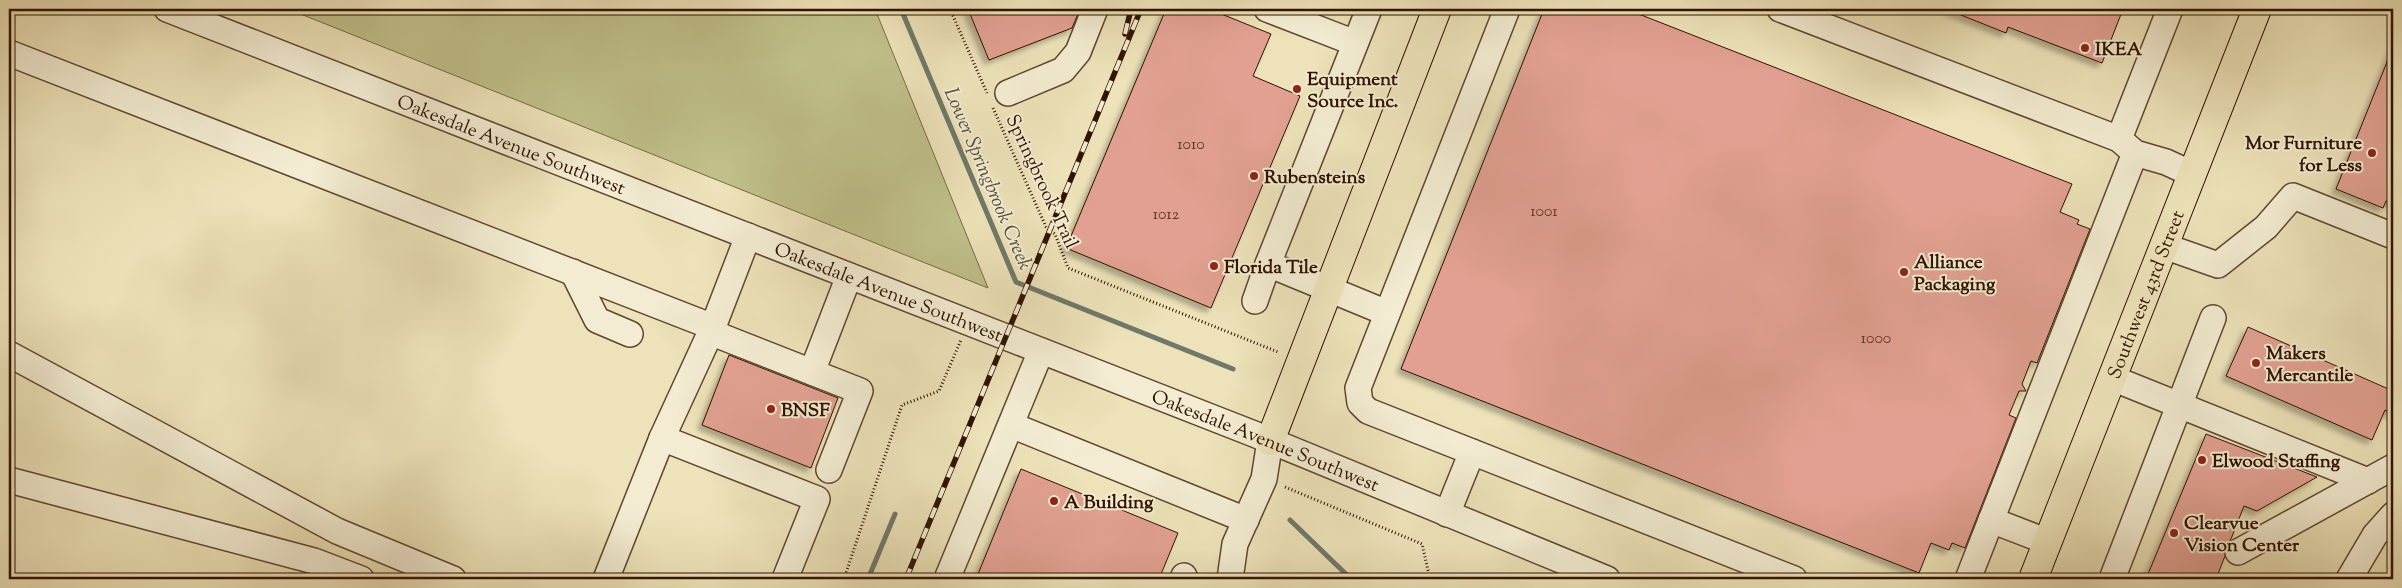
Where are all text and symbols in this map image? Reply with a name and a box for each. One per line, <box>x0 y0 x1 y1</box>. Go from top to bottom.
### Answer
place label: IKEA <box>2095 37 2142 64</box>
marker: IKEA <box>2079 42 2091 54</box>
place label: Equipment Source Inc. <box>1307 67 1399 116</box>
water label: Lower Springbrook Creek <box>935 83 1038 275</box>
marker: Equipment Source Inc. <box>1291 83 1303 95</box>
street label: Oakesdale Avenue Southwest <box>393 89 629 203</box>
street label: Springbrook Trail <box>998 110 1084 254</box>
place label: Mor Furniture for Less <box>2245 131 2363 180</box>
house number: 1010 <box>1177 134 1205 157</box>
marker: Mor Furniture for Less <box>2366 147 2378 159</box>
place label: Rubensteins <box>1264 165 1366 192</box>
marker: Rubensteins <box>1248 170 1260 182</box>
house number: 1001 <box>1530 201 1558 224</box>
house number: 1012 <box>1153 204 1180 227</box>
street label: Southwest 43rd Street <box>2102 206 2193 383</box>
street label: Oakesdale Avenue Southwest <box>770 237 1006 351</box>
place label: Alliance Packaging <box>1914 250 1996 299</box>
place label: Florida Tile <box>1224 255 1318 282</box>
marker: Florida Tile <box>1208 260 1220 272</box>
marker: Alliance Packaging <box>1898 266 1910 278</box>
house number: 1000 <box>1861 328 1891 351</box>
place label: Makers Mercantile <box>2266 341 2354 390</box>
marker: Makers Mercantile <box>2250 357 2262 369</box>
street label: Oakesdale Avenue Southwest <box>1147 384 1383 500</box>
place label: BNSF <box>781 398 830 425</box>
marker: BNSF <box>765 403 777 415</box>
place label: Elwood Staffing <box>2212 449 2341 476</box>
marker: Elwood Staffing <box>2196 454 2208 466</box>
place label: A Building <box>1064 490 1154 517</box>
marker: A Building <box>1048 495 1060 507</box>
place label: Clearvue Vision Center <box>2184 511 2300 560</box>
marker: Clearvue Vision Center <box>2168 527 2180 539</box>

